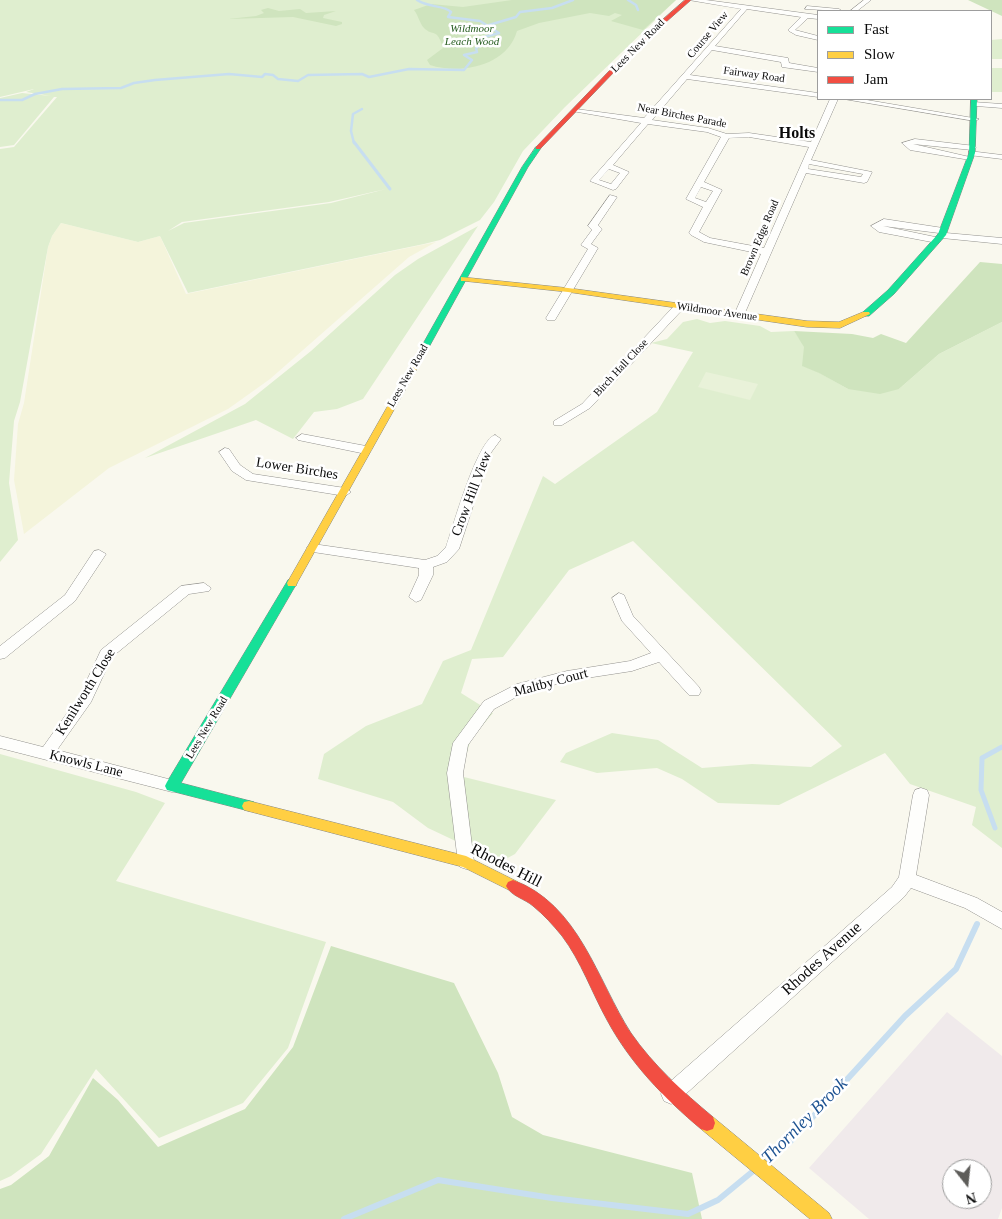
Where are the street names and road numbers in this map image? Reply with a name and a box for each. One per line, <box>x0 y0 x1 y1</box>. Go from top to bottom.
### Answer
street label: Course View <box>685 9 731 61</box>
street label: Lees New Road <box>608 16 668 76</box>
street label: Fairway Road <box>722 64 786 86</box>
street label: Near Birches Parade <box>636 101 728 131</box>
street label: Brown Edge Road <box>738 198 782 278</box>
street label: Wildmoor Avenue <box>676 300 758 324</box>
street label: Birch Hall Close <box>591 336 651 400</box>
street label: Lees New Road <box>385 342 431 410</box>
street label: Crow Hill View <box>448 449 496 539</box>
street label: Lower Birches <box>255 454 339 484</box>
street label: Kenilworth Close <box>53 646 119 738</box>
street label: Maltby Court <box>512 665 590 701</box>
street label: Lees New Road <box>183 694 231 762</box>
street label: Knowls Lane <box>48 747 124 781</box>
street label: Rhodes Hill <box>467 840 545 892</box>
street label: Rhodes Avenue <box>778 918 866 1000</box>

